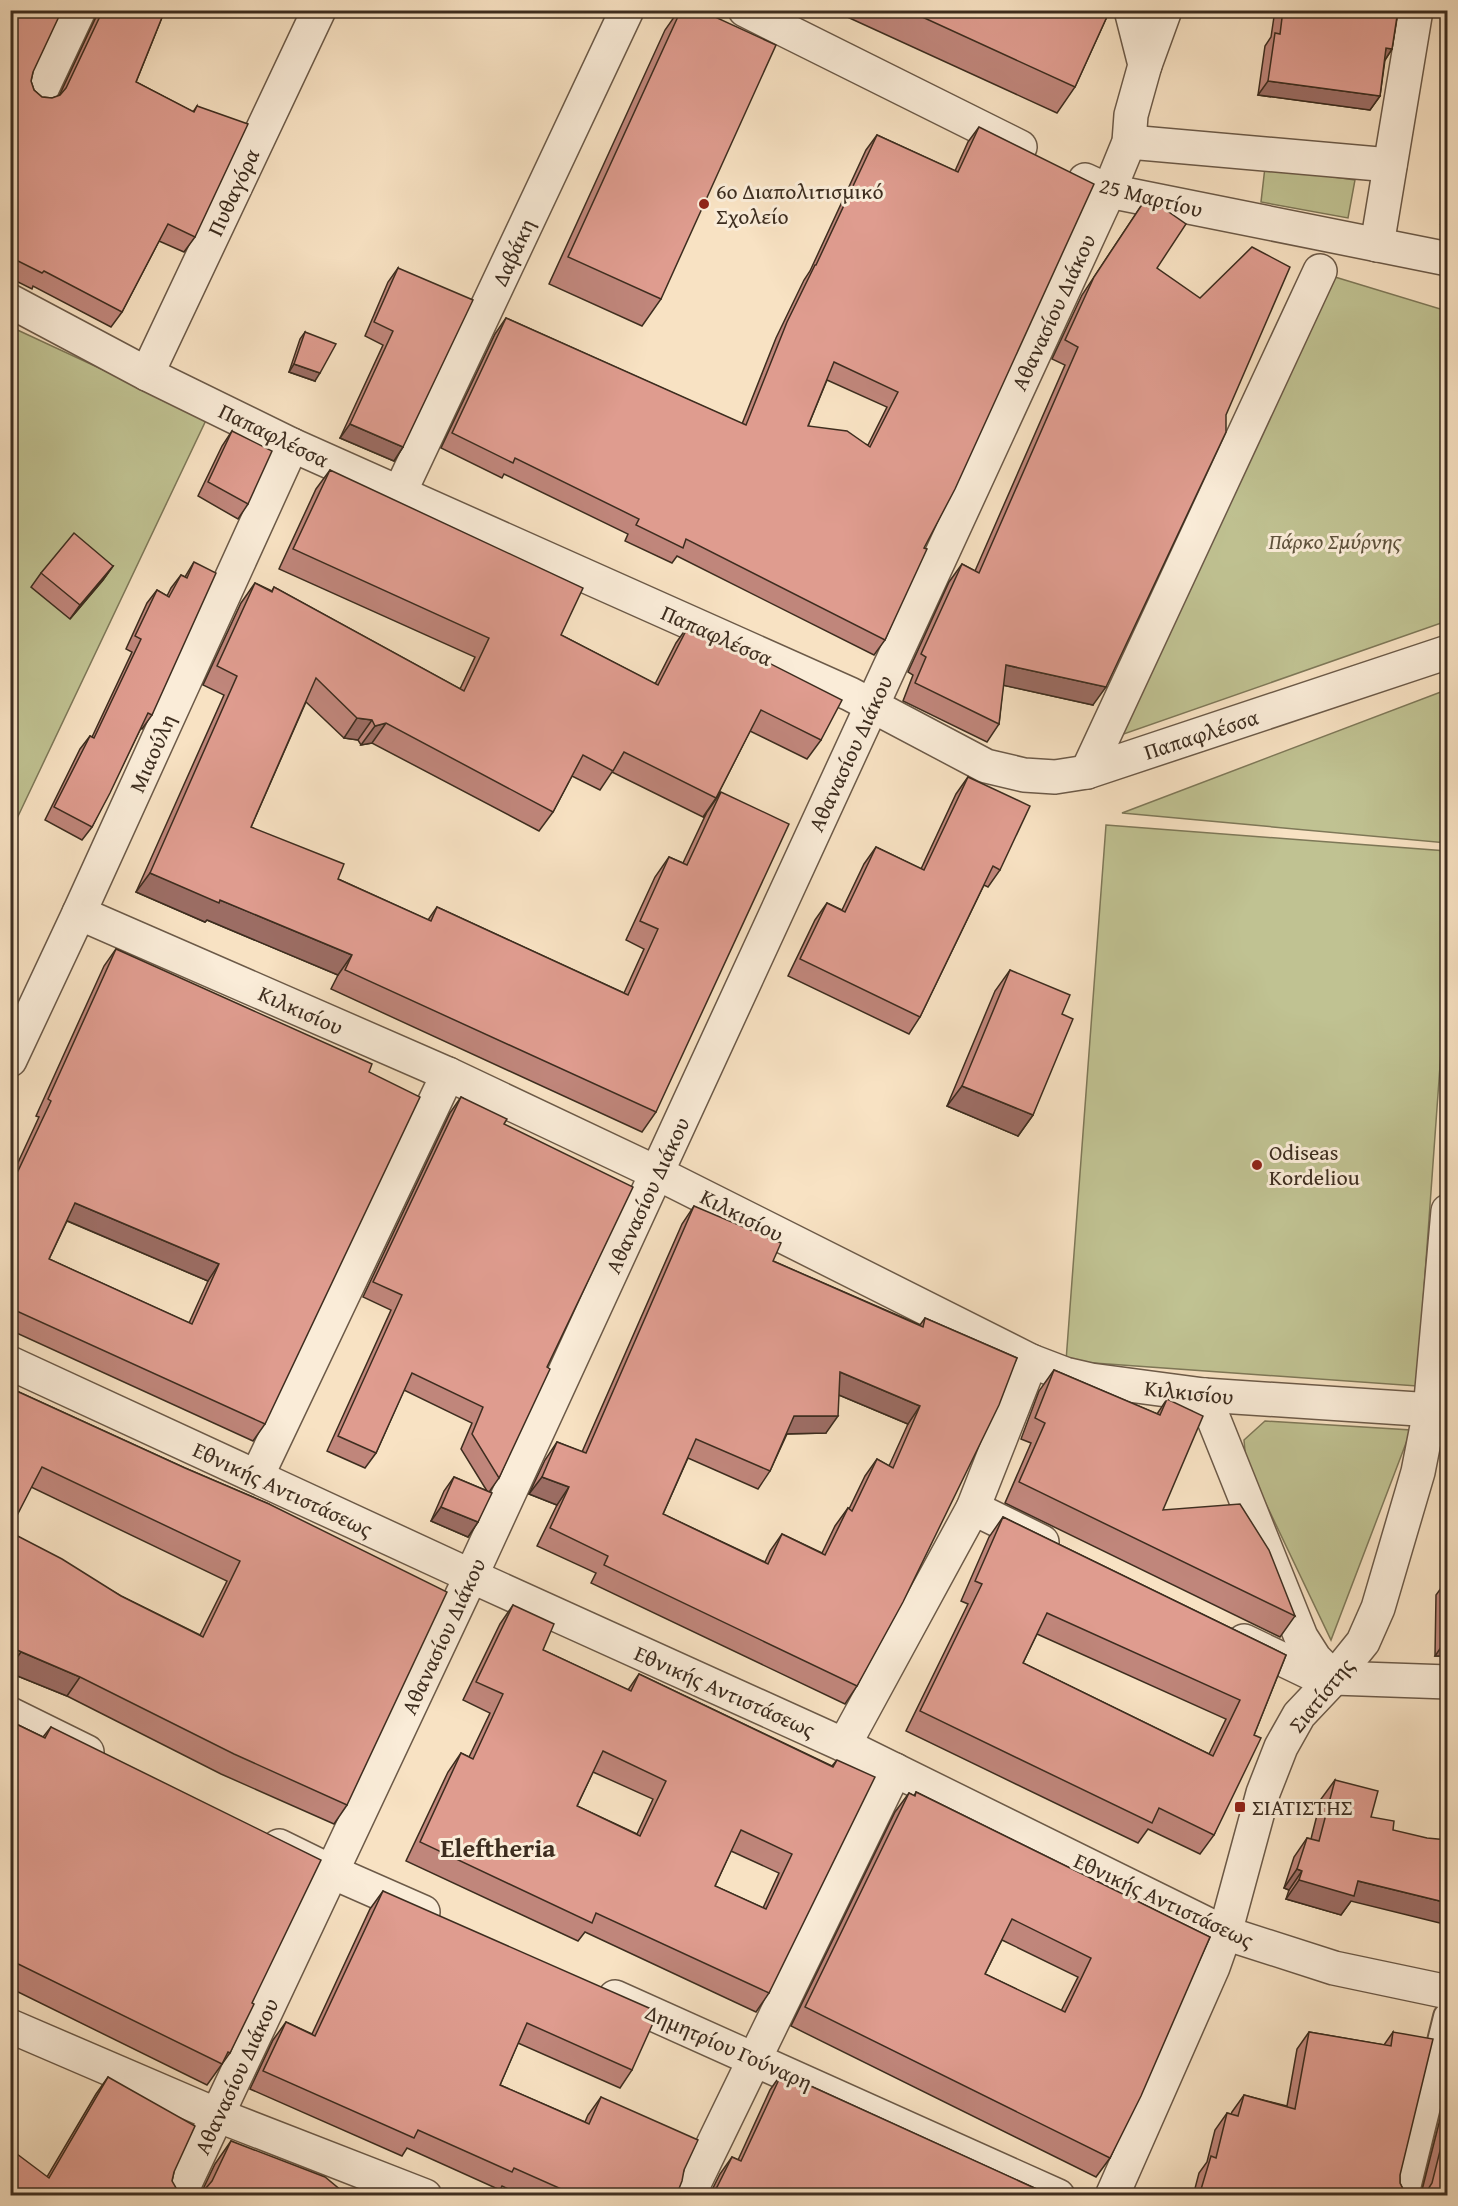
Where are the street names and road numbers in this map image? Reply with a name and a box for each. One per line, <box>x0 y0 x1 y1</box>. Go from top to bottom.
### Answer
street label: Πυθαγόρα <box>199 143 267 241</box>
street label: 25 Μαρτίου <box>1096 169 1206 225</box>
street label: Δαβάκη <box>483 213 543 291</box>
street label: Αθανασίου Διάκου <box>1003 228 1103 396</box>
street label: Παπαφλέσσα <box>214 395 334 475</box>
street label: Παπαφλέσσα <box>656 596 778 674</box>
street label: Αθανασίου Διάκου <box>800 669 900 837</box>
street label: Παπαφλέσσα <box>1140 700 1263 768</box>
street label: Μιαούλη <box>121 709 183 797</box>
street label: Κιλκισίου <box>254 977 348 1043</box>
street label: Αθανασίου Διάκου <box>597 1111 697 1279</box>
street label: Κιλκισίου <box>695 1180 789 1250</box>
street label: Κιλκισίου <box>1143 1371 1235 1413</box>
street label: Εθνικής Αντιστάσεως <box>188 1433 379 1545</box>
street label: Αθανασίου Διάκου <box>393 1552 493 1720</box>
street label: Εθνικής Αντιστάσεως <box>629 1637 821 1746</box>
street label: Σιατίστης <box>1281 1650 1362 1739</box>
street label: Εθνικής Αντιστάσεως <box>1069 1844 1260 1956</box>
street label: Αθανασίου Διάκου <box>186 1992 286 2160</box>
street label: Δημητρίου Γούναρη <box>640 1996 818 2098</box>

